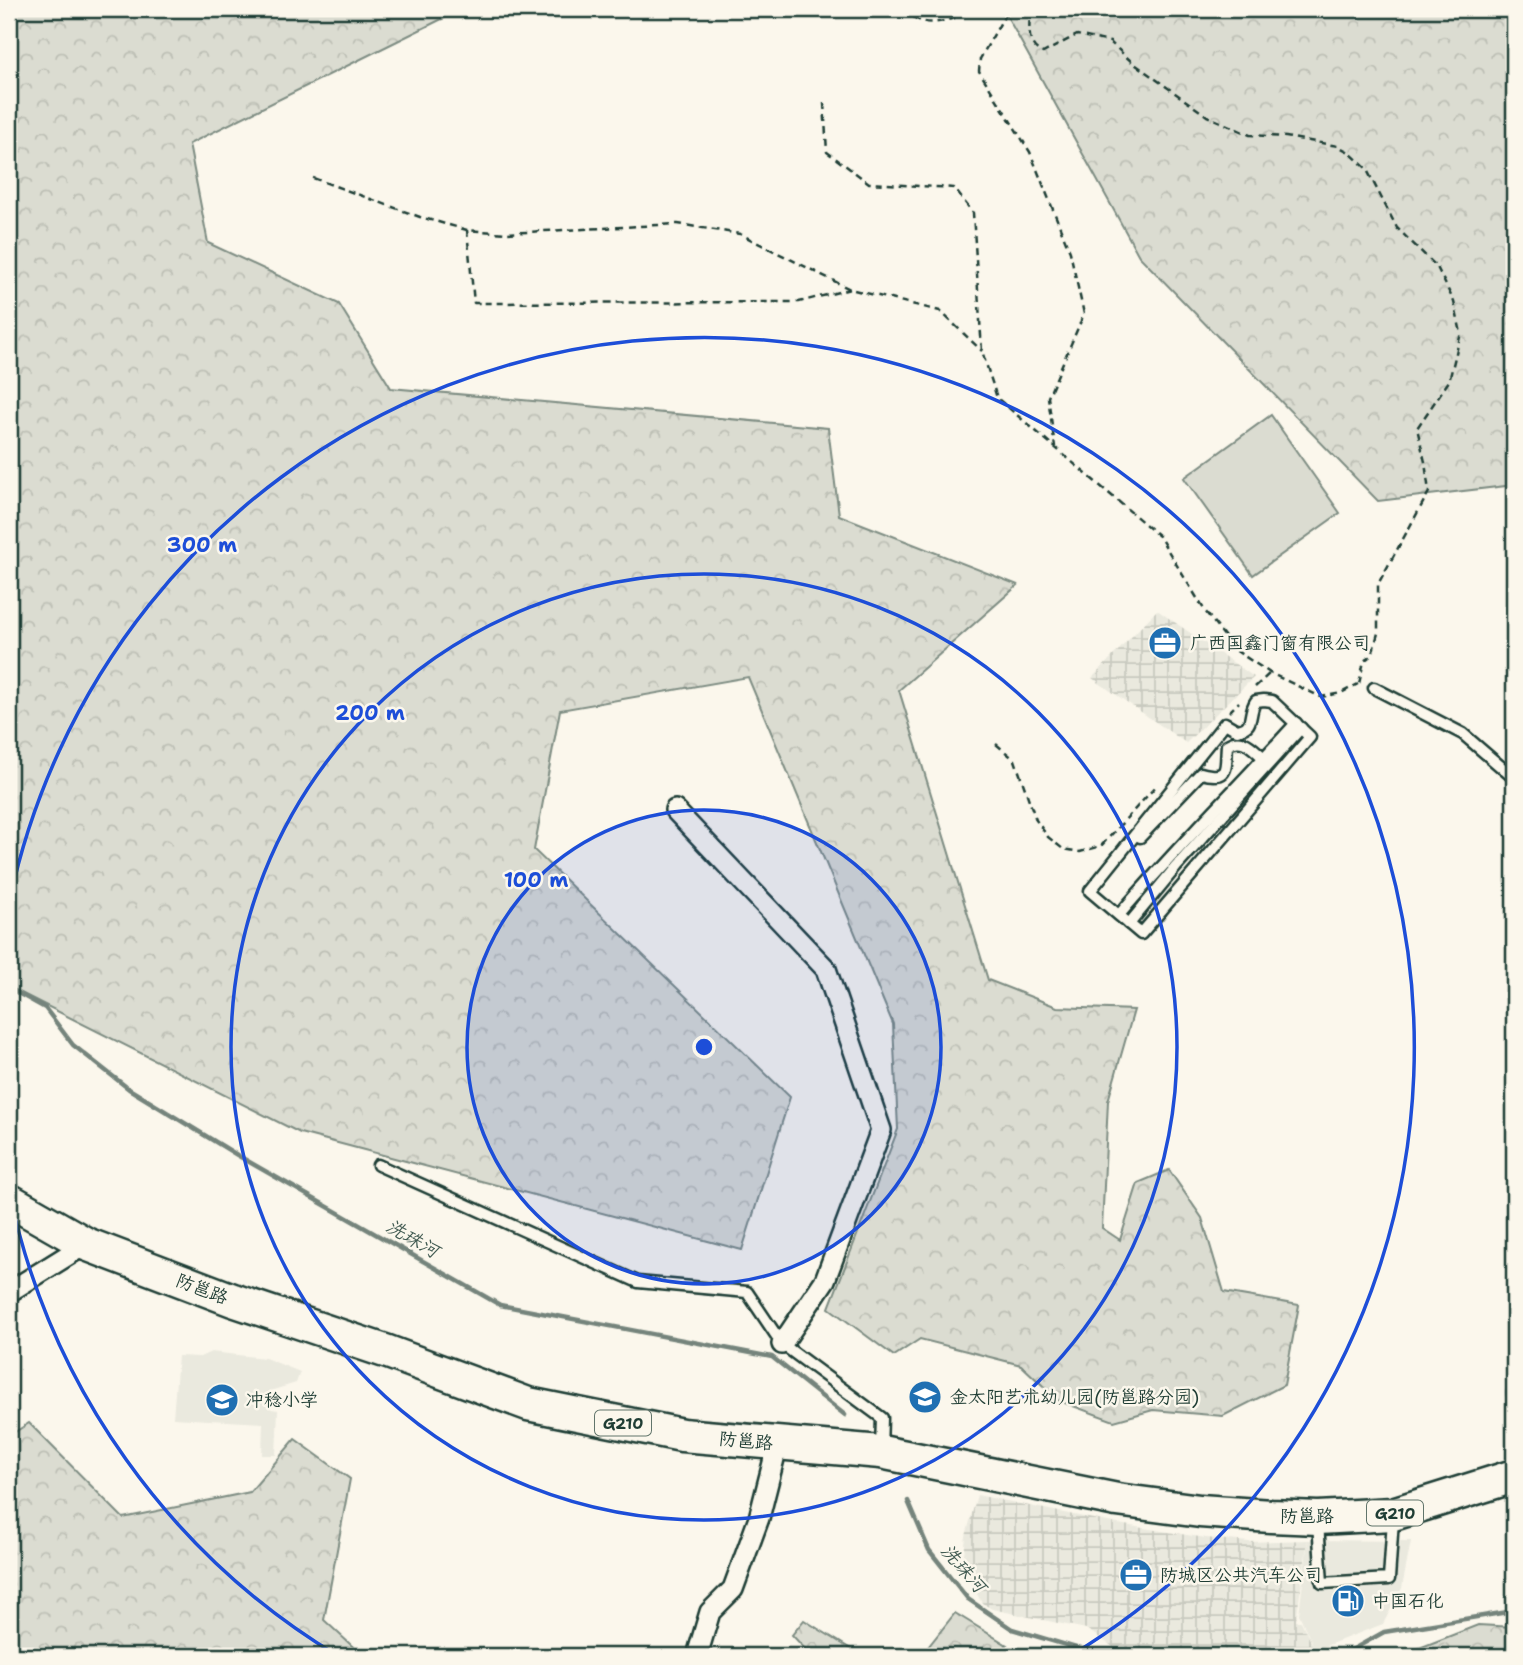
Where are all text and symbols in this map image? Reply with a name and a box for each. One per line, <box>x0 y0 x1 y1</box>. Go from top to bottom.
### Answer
text: 300 m <box>167 531 237 559</box>
office icon: 广西国鑫门窗有限公司 <box>1146 624 1184 662</box>
place label: 广西国鑫门窗有限公司 <box>1190 631 1370 655</box>
text: 200 m <box>335 699 405 727</box>
text: 100 m <box>504 866 568 894</box>
centre of rings <box>692 1035 716 1059</box>
water label: 洗珠河 <box>382 1213 446 1265</box>
street label: 防邕路 <box>172 1268 232 1310</box>
school or university icon: 金太阳艺术幼儿园(防邕路分园) <box>906 1378 944 1416</box>
school or university icon: 冲稔小学 <box>203 1381 241 1419</box>
place label: 金太阳艺术幼儿园(防邕路分园) <box>950 1385 1199 1409</box>
place label: 冲稔小学 <box>246 1388 318 1412</box>
road number: G210 <box>595 1410 651 1436</box>
street label: 防邕路 <box>718 1427 774 1455</box>
road number: G210 <box>1367 1500 1423 1526</box>
street label: 防邕路 <box>1280 1504 1334 1528</box>
water label: 洗珠河 <box>935 1539 994 1600</box>
office icon: 防城区公共汽车公司 <box>1117 1556 1155 1594</box>
place label: 防城区公共汽车公司 <box>1160 1563 1322 1587</box>
fuel station icon: 中国石化 <box>1329 1582 1367 1620</box>
place label: 中国石化 <box>1372 1589 1444 1613</box>

